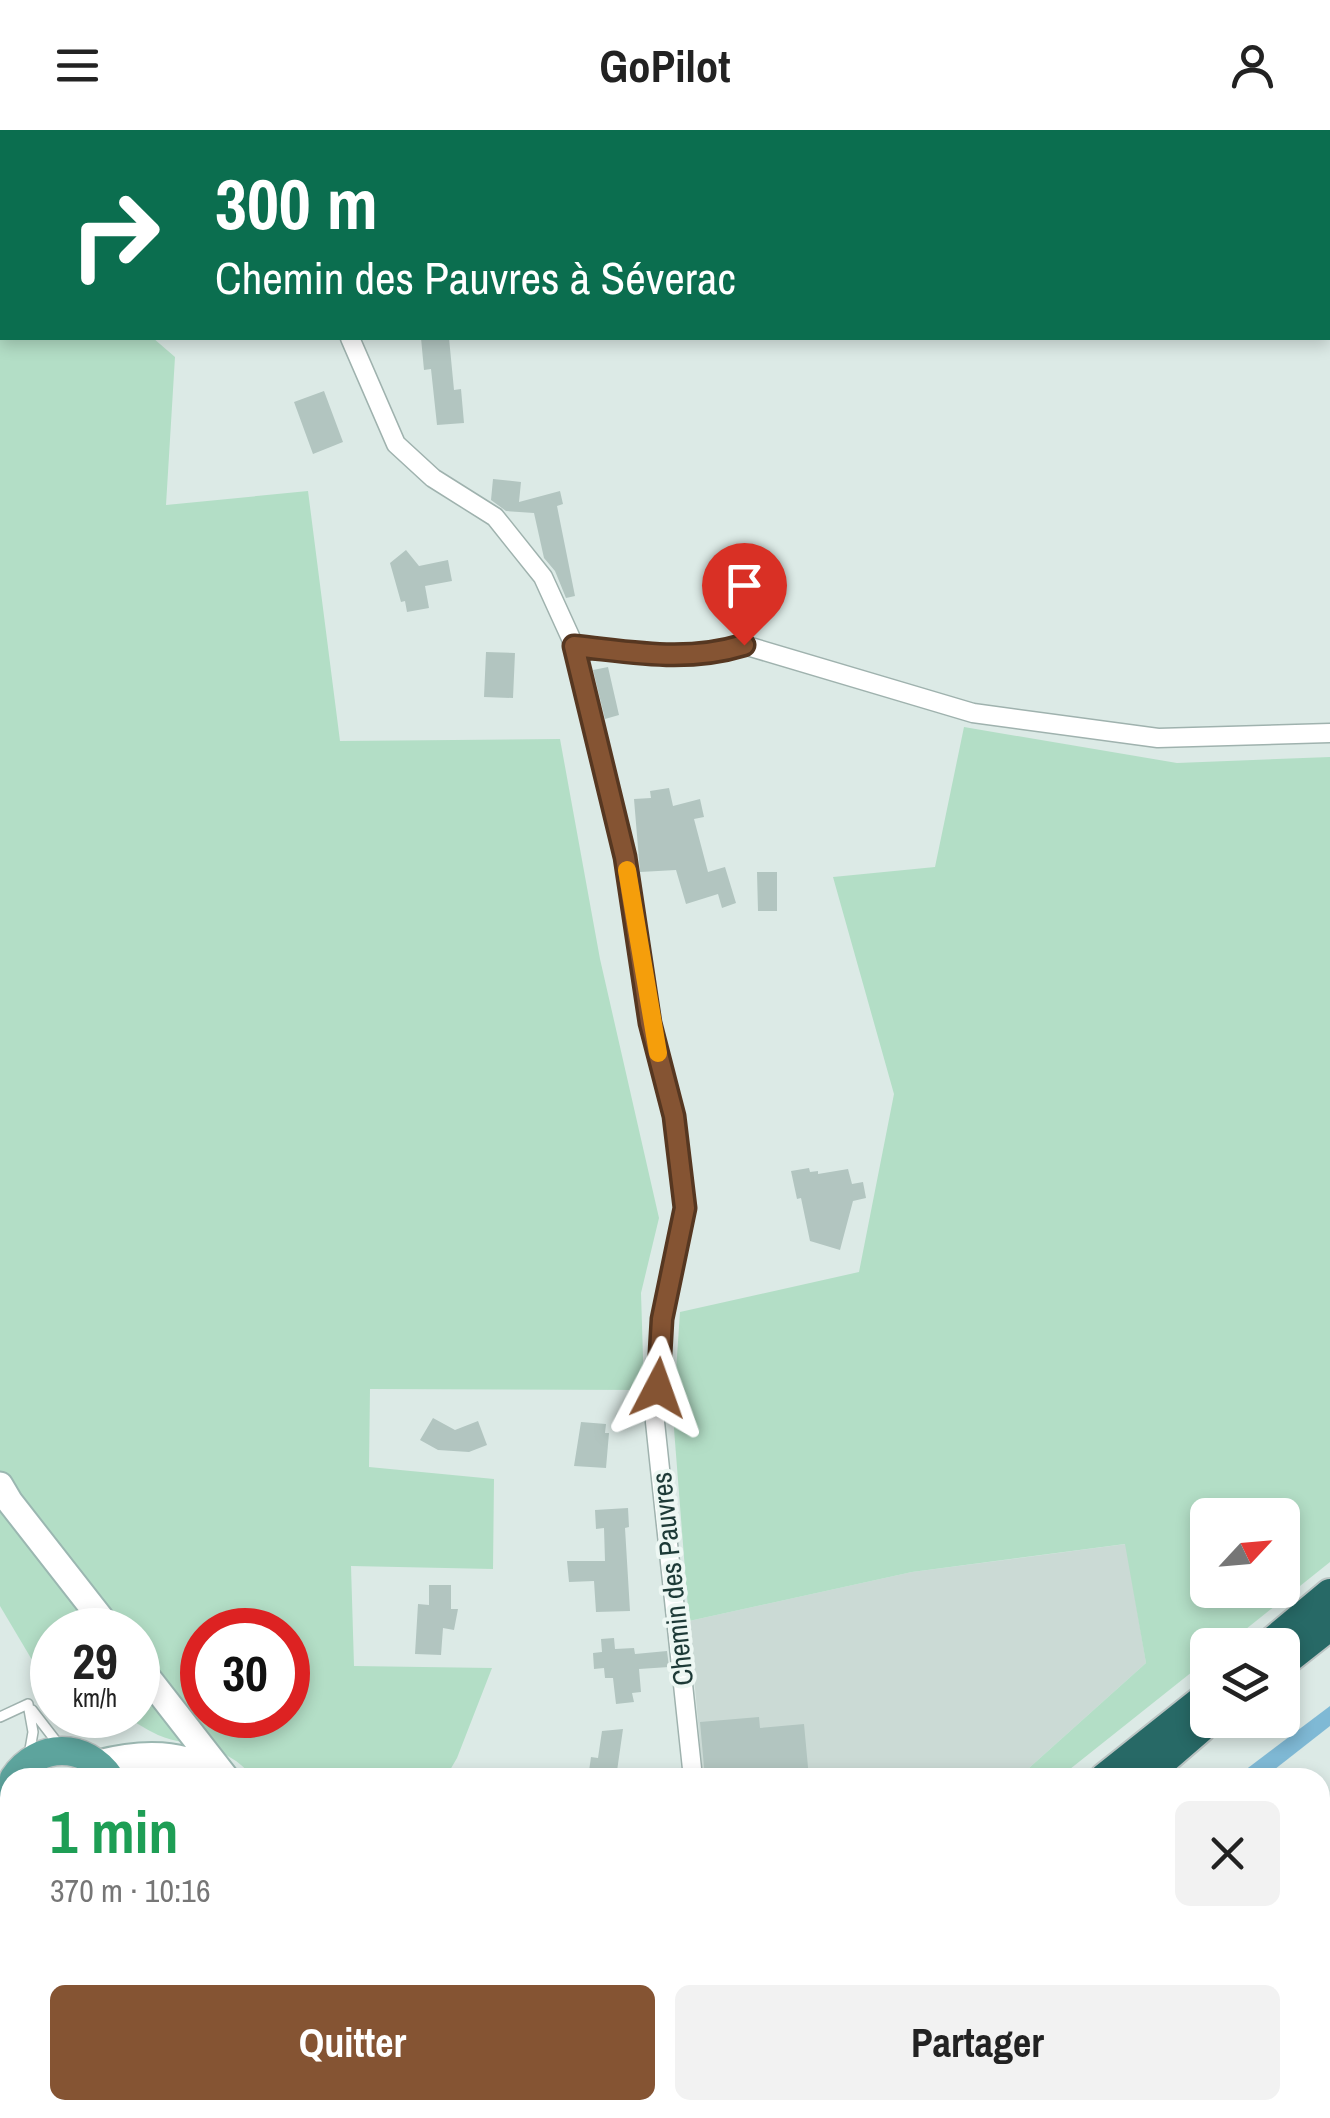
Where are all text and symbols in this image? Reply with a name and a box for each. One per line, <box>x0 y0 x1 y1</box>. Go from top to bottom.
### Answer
text: GoPilot <box>599 35 731 96</box>
icon: menu <box>50 38 105 93</box>
icon: person <box>1225 38 1280 93</box>
text: 300 m <box>215 157 378 251</box>
icon: right <box>50 170 180 300</box>
text: Chemin des Pauvres à Séverac <box>215 247 736 308</box>
pin <box>702 543 787 646</box>
icon: arrive <box>717 558 772 613</box>
position arrow <box>606 1336 710 1440</box>
street label: Chemin des Pauvres <box>642 1470 702 1688</box>
north arrow <box>1190 1498 1300 1608</box>
map controls <box>1190 1498 1300 1738</box>
speed limit sign: 30 <box>180 1608 310 1738</box>
text: 29 <box>72 1627 118 1695</box>
button: layers <box>1190 1628 1300 1738</box>
text: km/h <box>73 1681 117 1715</box>
text: 1 min <box>50 1791 179 1872</box>
button: close <box>1175 1801 1280 1906</box>
text: 370 m · 10:16 <box>50 1869 210 1912</box>
button: Quitter <box>50 1985 655 2100</box>
button: Partager <box>675 1985 1280 2100</box>

